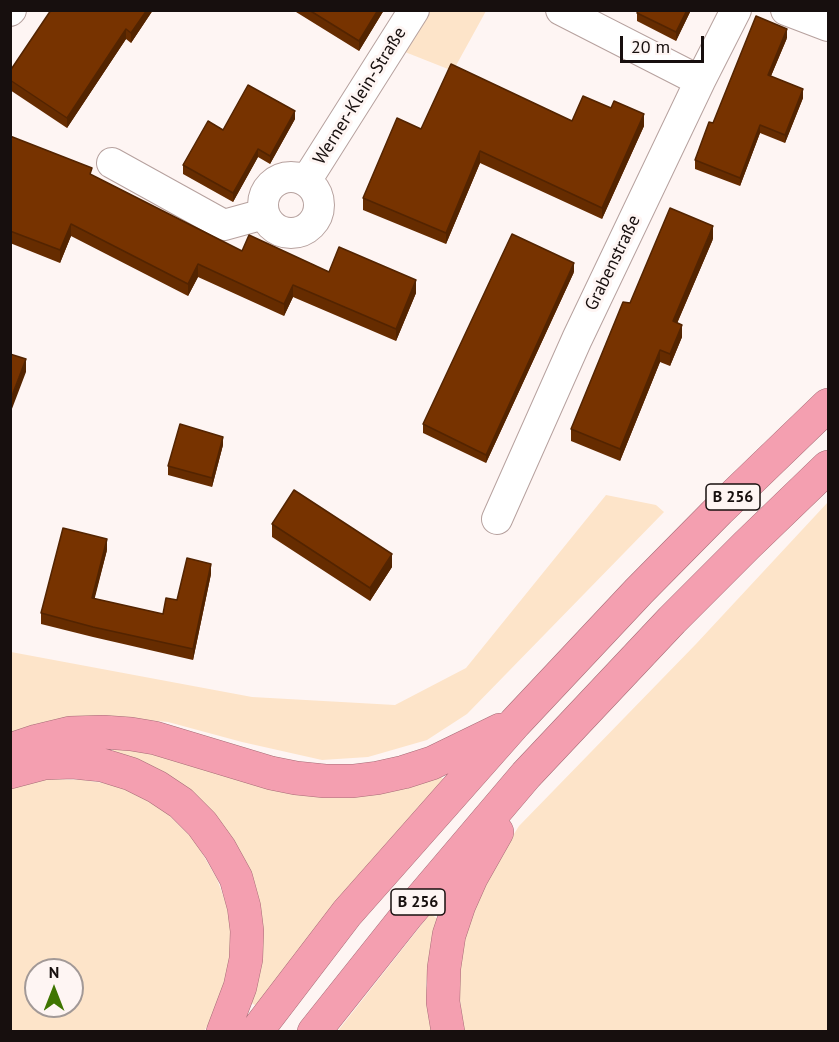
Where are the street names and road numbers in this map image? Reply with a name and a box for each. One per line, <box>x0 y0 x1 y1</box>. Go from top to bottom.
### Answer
street label: Werner-Klein-Straße <box>309 23 411 169</box>
street label: Grabenstraße <box>581 212 645 314</box>
road number: B 256 <box>706 484 760 510</box>
road number: B 256 <box>391 889 445 915</box>

